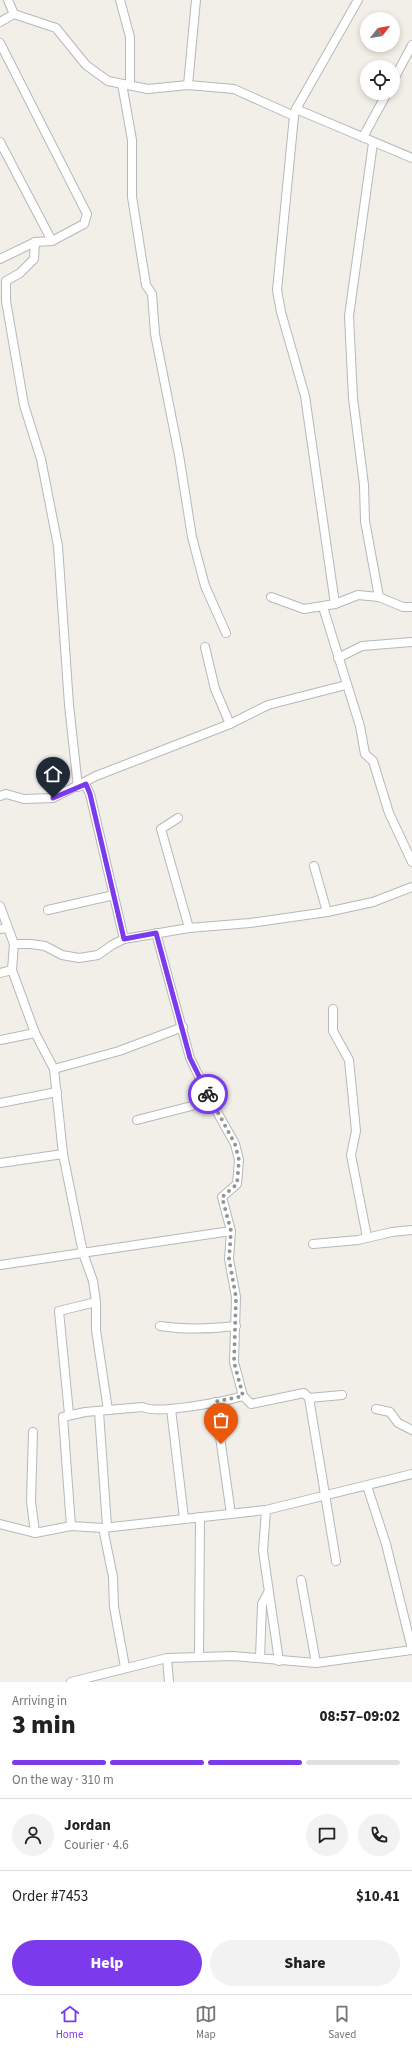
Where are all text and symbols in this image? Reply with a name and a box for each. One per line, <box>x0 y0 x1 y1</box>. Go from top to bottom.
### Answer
north arrow <box>360 12 400 52</box>
map controls <box>360 12 400 100</box>
button: locate <box>360 60 400 100</box>
pin <box>36 757 70 798</box>
icon: home <box>42 763 64 785</box>
courier <box>188 1074 228 1114</box>
icon: bike <box>197 1083 219 1105</box>
pin <box>204 1403 238 1444</box>
icon: bag <box>210 1409 232 1431</box>
text: Arriving in <box>12 1692 67 1710</box>
text: 3 min <box>12 1706 76 1743</box>
text: 08:57–09:02 <box>319 1706 400 1727</box>
text: On the way · 310 m <box>12 1771 114 1789</box>
button: person <box>12 1814 54 1856</box>
button: chat <box>306 1814 348 1856</box>
button: phone <box>358 1814 400 1856</box>
text: Jordan <box>64 1815 111 1836</box>
text: Courier · 4.6 <box>64 1836 129 1854</box>
text: Order #7453 <box>12 1886 88 1907</box>
text: $10.41 <box>356 1886 400 1907</box>
button: Help <box>12 1940 202 1986</box>
button: Share <box>210 1940 400 1986</box>
tab: Home <box>56 2003 83 2042</box>
tab: Map <box>195 2003 217 2042</box>
tab: Saved <box>328 2003 356 2042</box>

